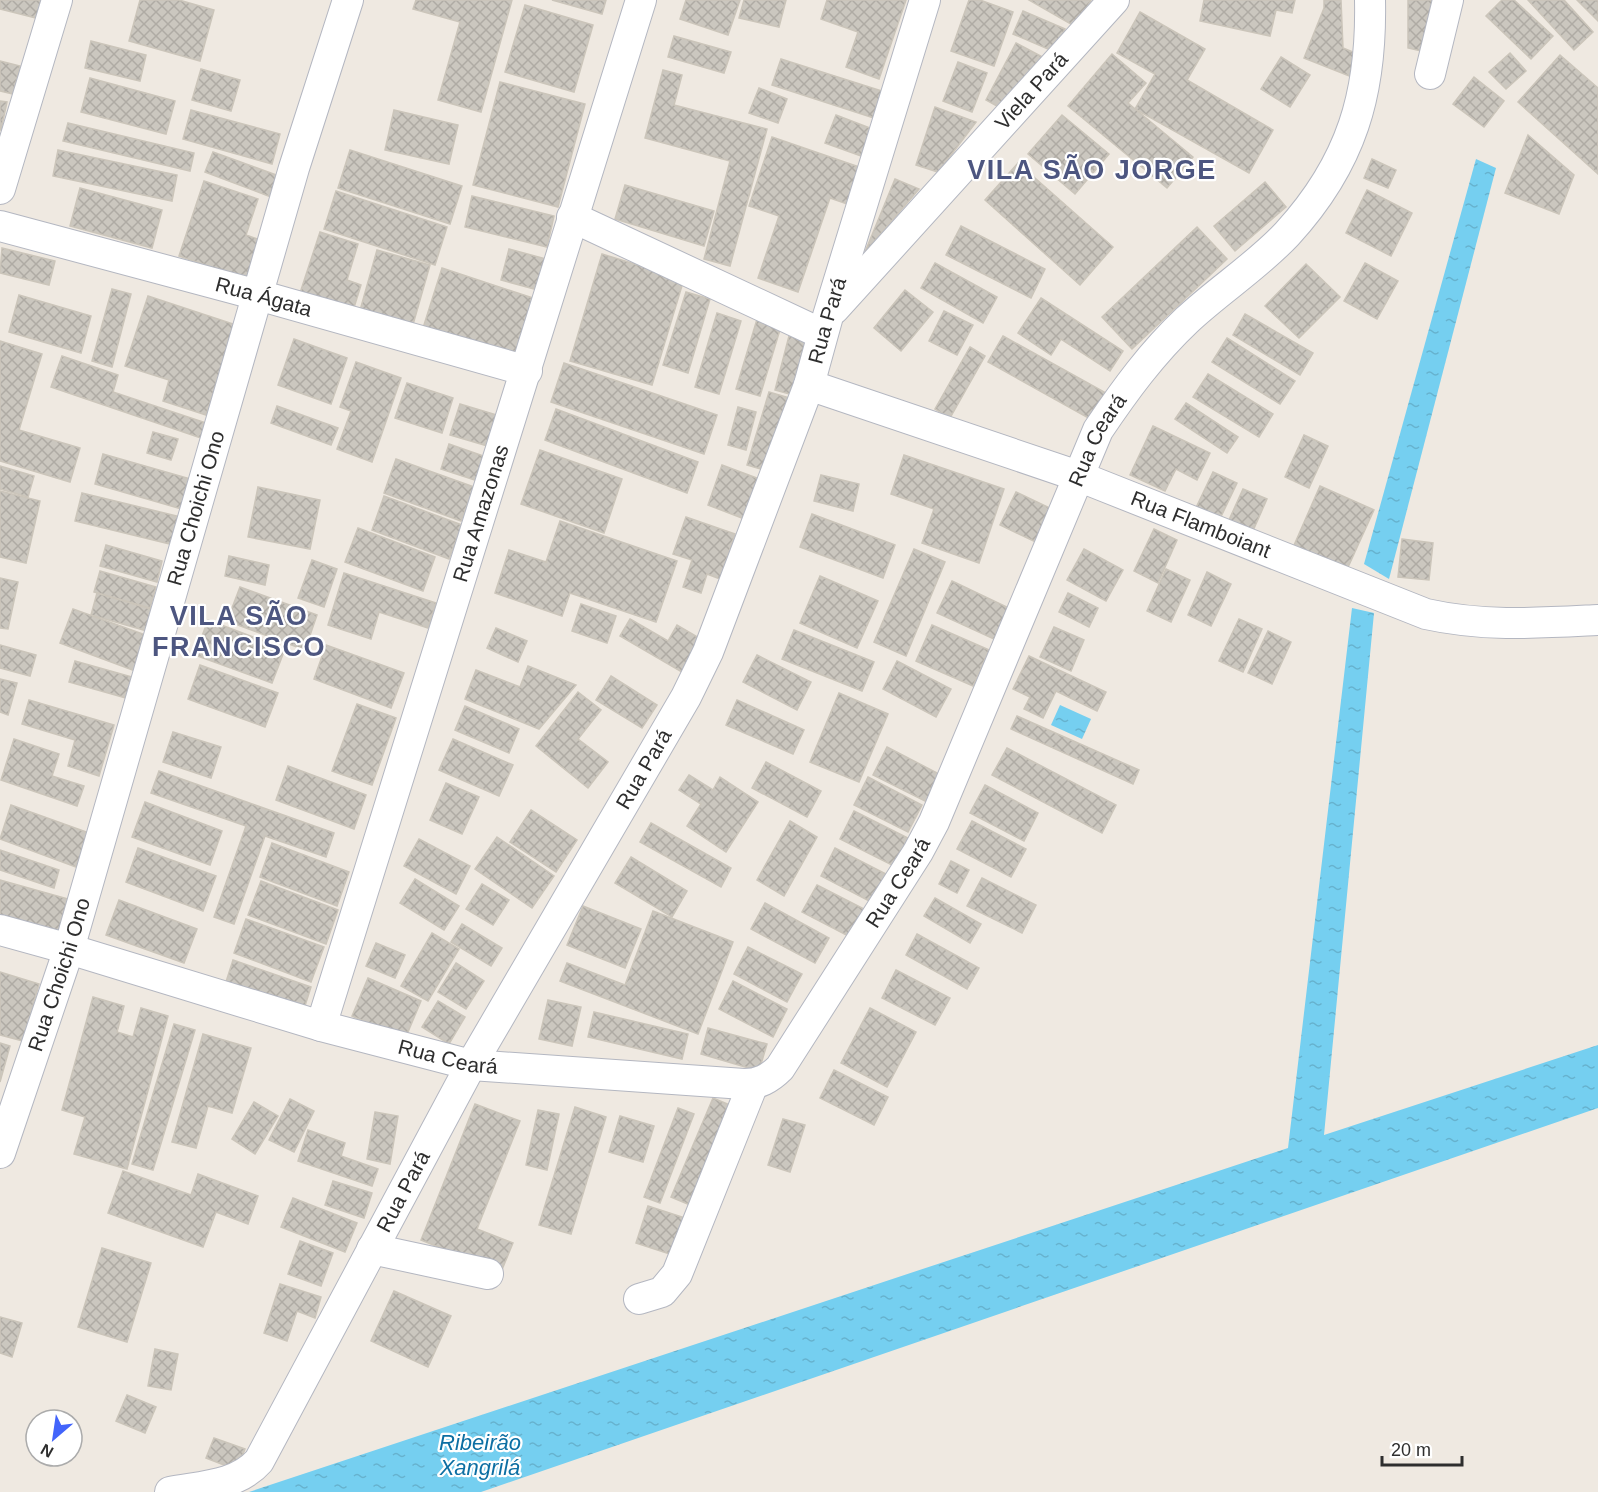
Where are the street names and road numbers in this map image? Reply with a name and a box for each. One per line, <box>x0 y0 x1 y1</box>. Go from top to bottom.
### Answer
street label: Viela Pará <box>990 47 1072 134</box>
street label: Rua Ágata <box>213 272 315 321</box>
street label: Rua Pará <box>803 274 850 366</box>
street label: Rua Ceará <box>1064 389 1131 490</box>
street label: Rua Choichi Ono <box>162 428 229 588</box>
street label: Rua Amazonas <box>448 442 513 585</box>
street label: Rua Flamboiant <box>1128 486 1274 562</box>
street label: Rua Pará <box>611 725 676 813</box>
street label: Rua Ceará <box>861 834 935 932</box>
street label: Rua Choichi Ono <box>23 895 94 1054</box>
street label: Rua Ceará <box>396 1035 499 1078</box>
street label: Rua Pará <box>372 1146 434 1236</box>

